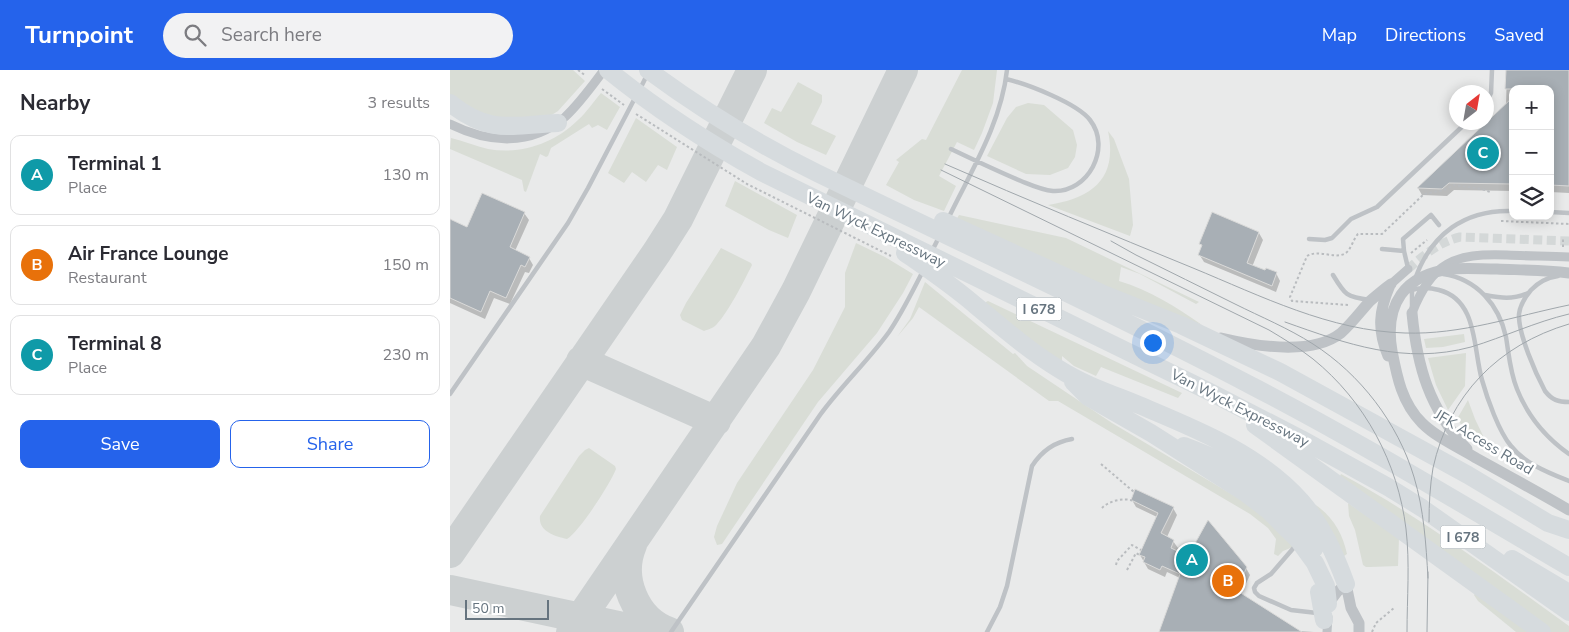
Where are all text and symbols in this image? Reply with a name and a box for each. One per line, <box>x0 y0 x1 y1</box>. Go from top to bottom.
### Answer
search box <box>163 13 513 58</box>
text: Turnpoint <box>25 19 133 51</box>
icon: search <box>181 21 209 49</box>
text: Search here <box>221 22 322 48</box>
text: Map <box>1322 23 1357 47</box>
text: Directions <box>1385 23 1466 47</box>
text: Saved <box>1494 23 1544 47</box>
north arrow <box>1449 85 1494 130</box>
map controls <box>1509 85 1554 220</box>
button: + <box>1509 85 1554 130</box>
text: Nearby <box>20 89 90 117</box>
text: 3 results <box>368 92 430 114</box>
button: − <box>1509 130 1554 175</box>
pin: C <box>1467 134 1499 172</box>
text: Terminal 1 <box>68 151 162 177</box>
text: A <box>31 164 43 186</box>
text: 130 m <box>382 164 429 186</box>
button: layers <box>1509 175 1554 220</box>
text: Place <box>68 177 107 199</box>
street label: Van Wyck Expressway <box>802 187 949 273</box>
text: Air France Lounge <box>68 241 229 267</box>
text: B <box>31 254 43 276</box>
text: 150 m <box>382 254 429 276</box>
text: Restaurant <box>68 267 147 289</box>
road number: I 678 <box>1016 298 1062 320</box>
your location <box>1140 330 1166 356</box>
text: Terminal 8 <box>68 331 162 357</box>
text: C <box>32 344 42 366</box>
text: 230 m <box>382 344 429 366</box>
text: Place <box>68 357 107 379</box>
street label: Van Wyck Expressway <box>1167 364 1313 452</box>
street label: JFK Access Road <box>1430 404 1537 479</box>
button: Save <box>20 420 220 468</box>
button: Share <box>230 420 430 468</box>
road number: I 678 <box>1440 526 1486 548</box>
pin: A <box>1176 541 1208 579</box>
pin: B <box>1212 562 1244 600</box>
scale bar <box>465 597 549 620</box>
text: 50 m <box>472 599 504 618</box>

